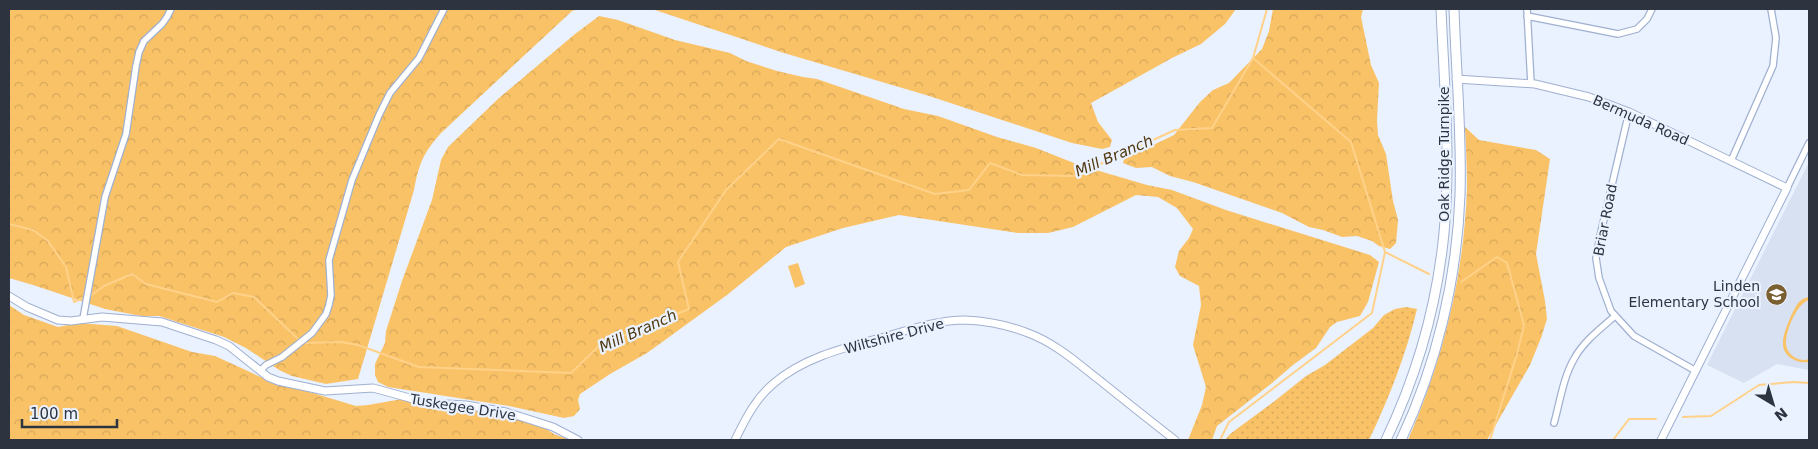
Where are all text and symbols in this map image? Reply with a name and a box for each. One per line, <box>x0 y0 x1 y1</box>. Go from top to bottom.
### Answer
street label: Oak Ridge Turnpike <box>1436 86 1452 222</box>
street label: Bermuda Road <box>1591 92 1691 148</box>
water label: Mill Branch <box>1072 131 1156 181</box>
street label: Briar Road <box>1590 183 1620 257</box>
place label: Linden Elementary School <box>1628 278 1760 310</box>
school or university icon: Linden Elementary School <box>1764 282 1788 306</box>
water label: Mill Branch <box>596 306 680 356</box>
street label: Wiltshire Drive <box>842 315 946 357</box>
north arrow <box>1748 379 1798 429</box>
street label: Tuskegee Drive <box>408 391 517 423</box>
scale bar <box>22 396 118 428</box>
text: N <box>1771 404 1791 424</box>
text: 100 m <box>30 405 78 423</box>

